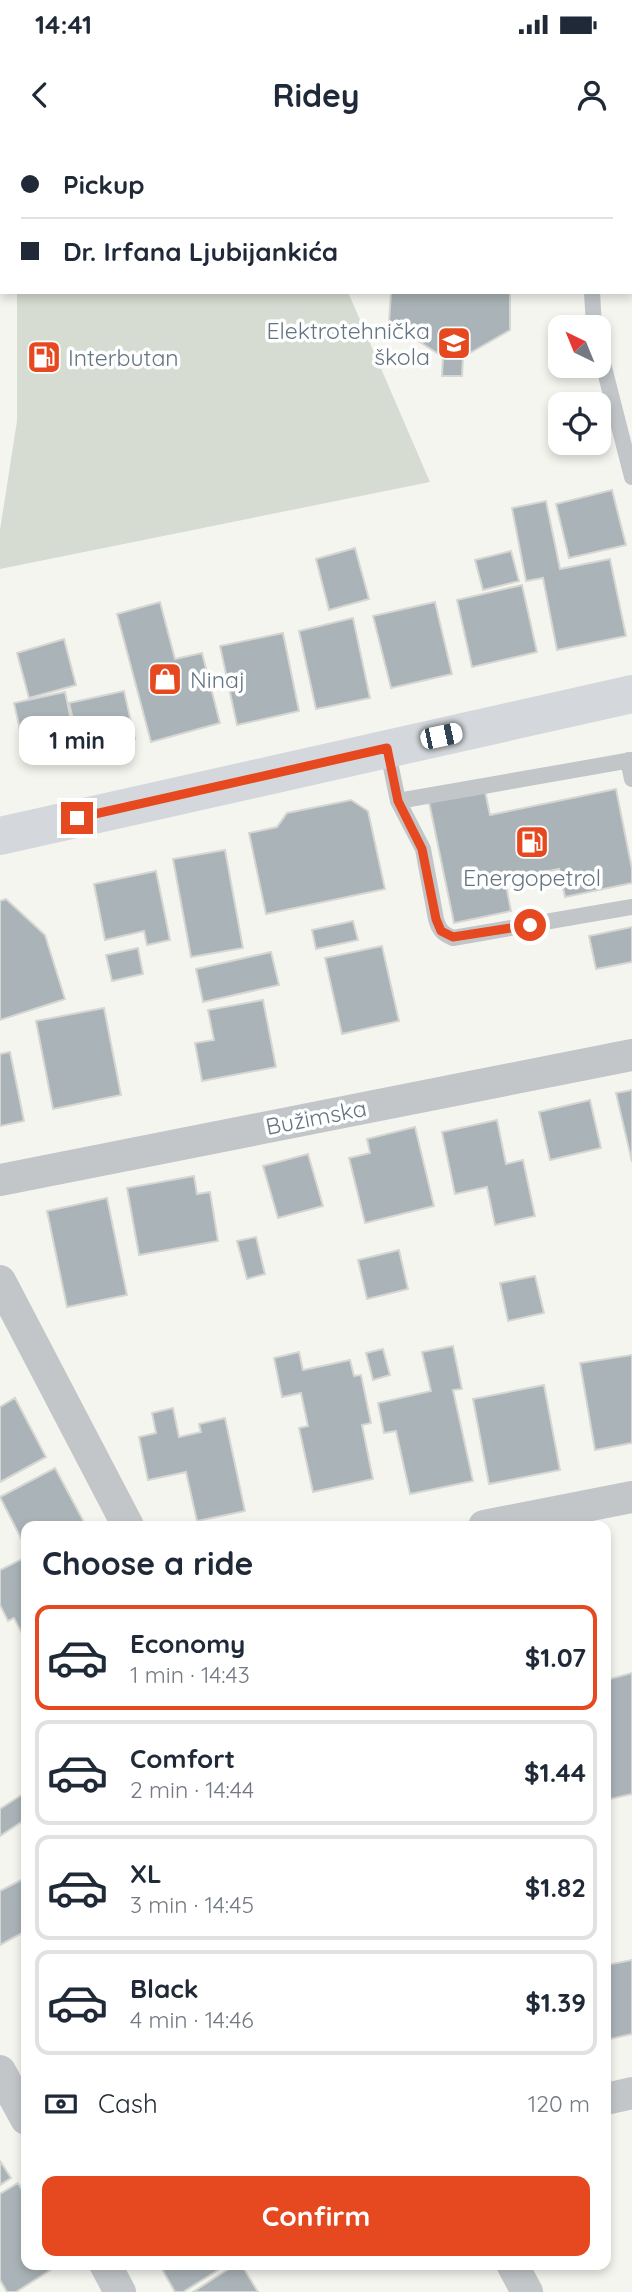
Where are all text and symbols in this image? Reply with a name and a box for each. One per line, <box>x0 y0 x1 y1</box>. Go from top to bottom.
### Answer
text: 14:41 <box>35 8 92 41</box>
text: Ridey <box>272 75 360 115</box>
icon: back <box>21 76 59 114</box>
icon: person <box>573 76 611 114</box>
text: Pickup <box>63 168 145 201</box>
text: Dr. Irfana Ljubijankića <box>63 235 338 268</box>
north arrow <box>548 315 611 378</box>
map controls <box>548 315 611 455</box>
place label: Elektrotehnička škola <box>267 316 430 371</box>
school or university icon: Elektrotehnička škola <box>435 324 473 362</box>
fuel station icon: Interbutan <box>25 338 63 376</box>
place label: Interbutan <box>68 343 179 372</box>
button: locate <box>548 392 611 455</box>
shop icon: Ninaj <box>146 660 184 698</box>
place label: Ninaj <box>190 665 245 694</box>
callout: 1 min <box>19 716 135 766</box>
car <box>419 721 464 751</box>
text: 1 min <box>49 726 105 755</box>
route end <box>61 802 93 834</box>
fuel station icon: Energopetrol <box>513 823 551 861</box>
place label: Energopetrol <box>463 863 601 892</box>
route start <box>514 909 546 941</box>
street label: Bužimska <box>263 1093 369 1141</box>
text: Choose a ride <box>42 1543 254 1583</box>
icon: car <box>46 1626 109 1689</box>
text: Economy <box>130 1627 245 1660</box>
text: $1.07 <box>525 1641 586 1674</box>
text: 1 min · 14:43 <box>130 1660 250 1689</box>
icon: car <box>46 1741 109 1804</box>
text: Comfort <box>130 1742 235 1775</box>
text: $1.44 <box>524 1756 586 1789</box>
text: 2 min · 14:44 <box>130 1775 254 1804</box>
icon: car <box>46 1856 109 1919</box>
text: XL <box>130 1857 162 1890</box>
text: $1.82 <box>525 1871 586 1904</box>
text: 3 min · 14:45 <box>130 1890 254 1919</box>
icon: car <box>46 1971 109 2034</box>
text: Black <box>130 1972 199 2005</box>
text: $1.39 <box>525 1986 586 2019</box>
text: 4 min · 14:46 <box>130 2005 254 2034</box>
icon: cash <box>42 2085 80 2123</box>
text: Cash <box>98 2087 158 2120</box>
text: 120 m <box>528 2089 590 2118</box>
button: Confirm <box>42 2176 590 2256</box>

